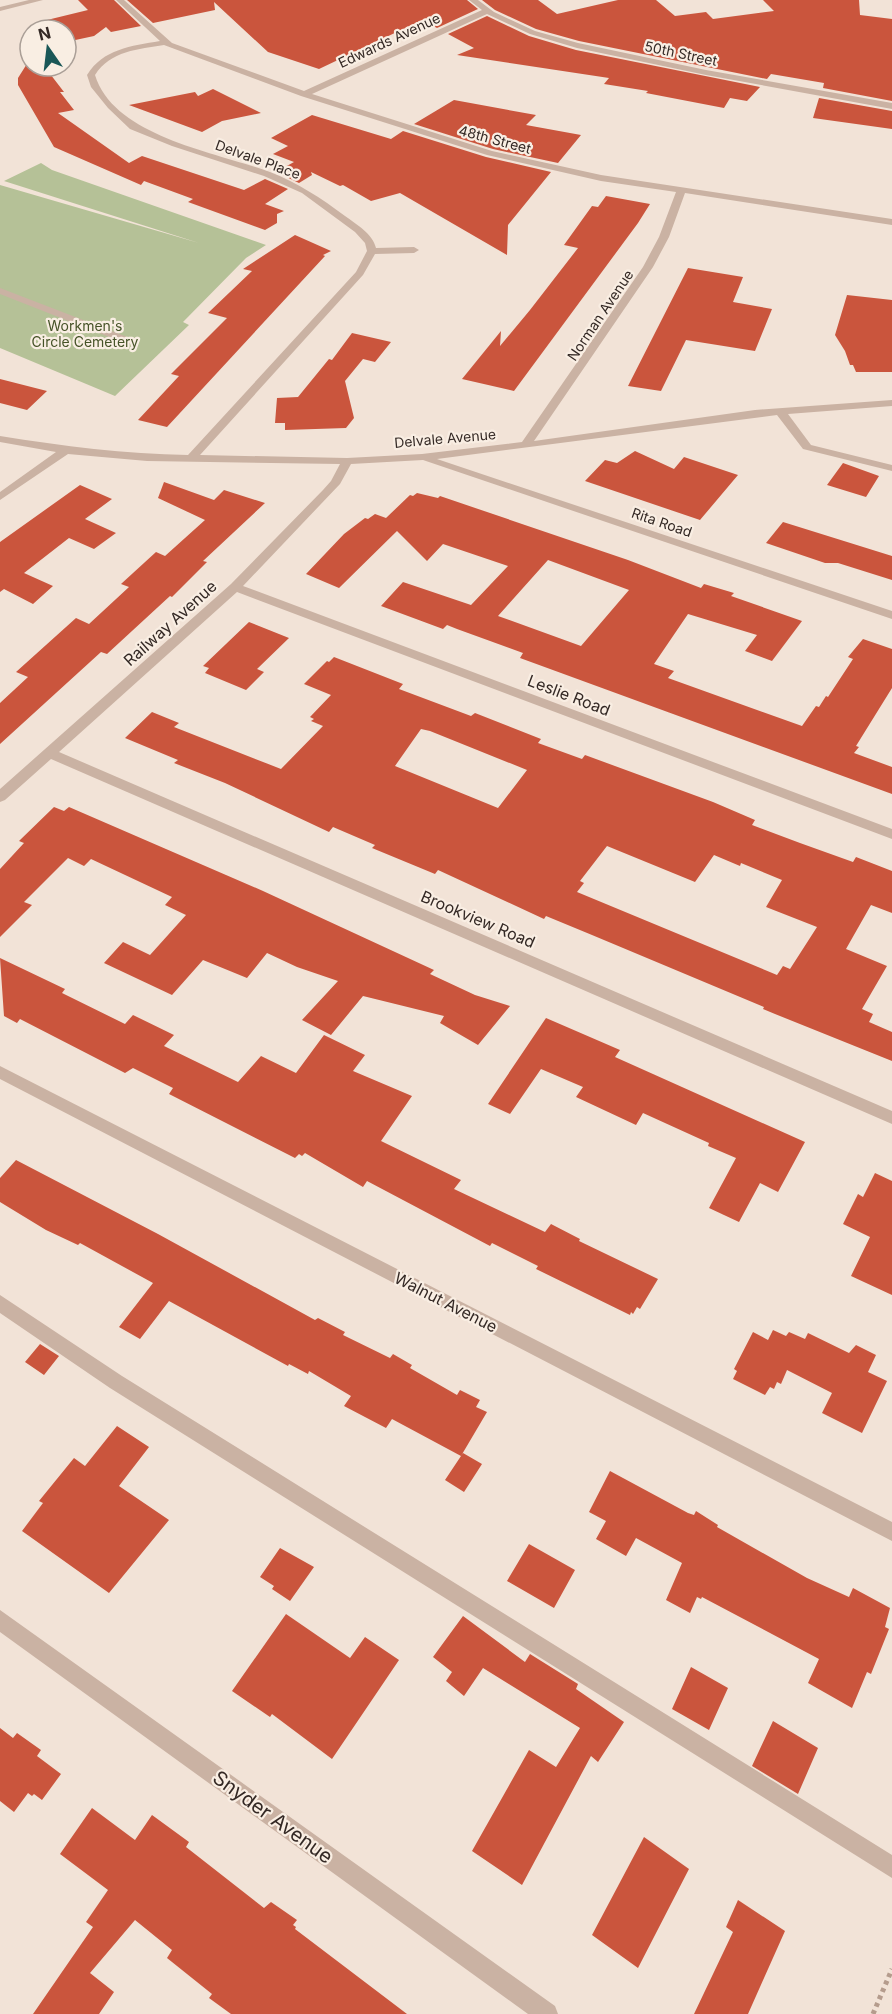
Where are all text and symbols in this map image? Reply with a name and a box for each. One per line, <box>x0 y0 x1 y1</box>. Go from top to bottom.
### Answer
street label: Edwards Avenue <box>335 9 443 71</box>
north arrow <box>18 18 78 78</box>
text: N <box>36 22 53 45</box>
street label: 50th Street <box>643 37 719 69</box>
street label: 48th Street <box>457 121 533 157</box>
street label: Delvale Place <box>213 136 303 182</box>
street label: Norman Avenue <box>563 266 637 364</box>
park label: Workmen's Circle Cemetery <box>32 317 139 350</box>
street label: Delvale Avenue <box>393 425 497 451</box>
street label: Rita Road <box>630 504 694 540</box>
street label: Railway Avenue <box>119 576 221 670</box>
street label: Leslie Road <box>525 670 613 720</box>
street label: Brookview Road <box>418 886 538 952</box>
street label: Walnut Avenue <box>391 1268 501 1336</box>
street label: Snyder Avenue <box>208 1765 338 1869</box>

